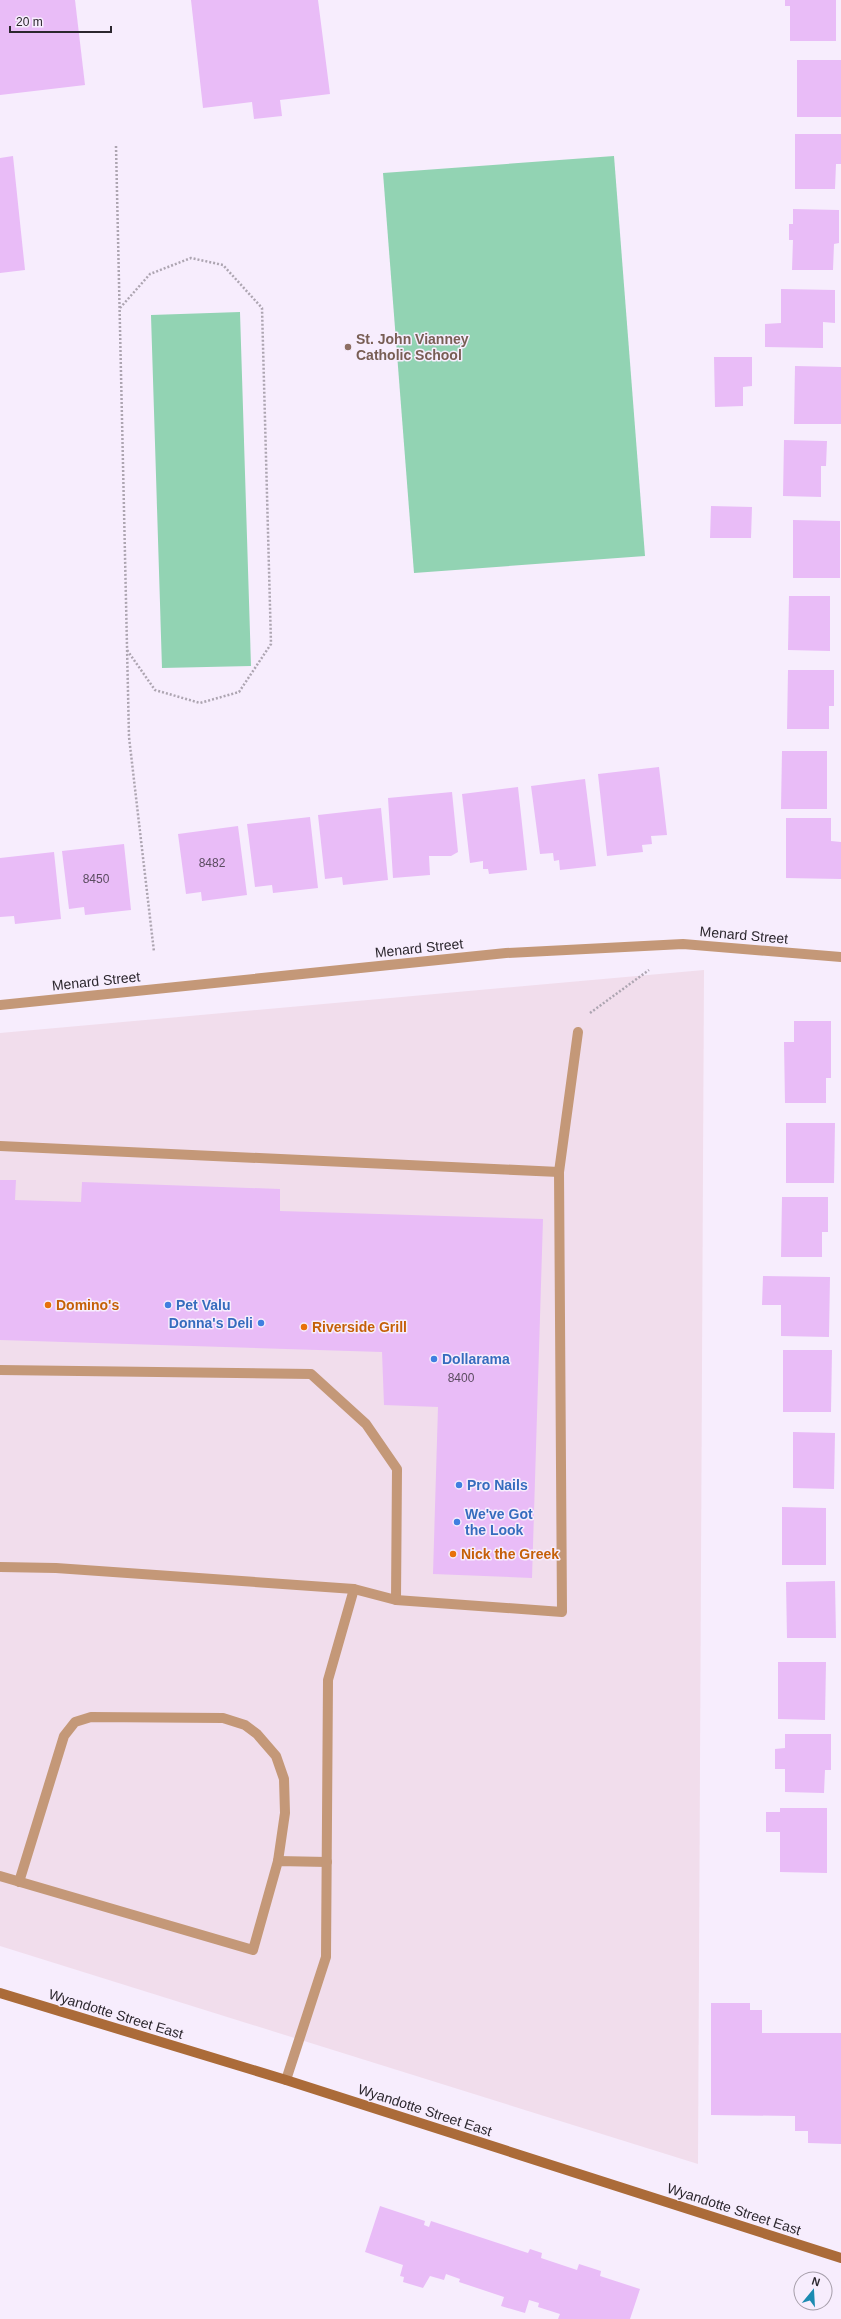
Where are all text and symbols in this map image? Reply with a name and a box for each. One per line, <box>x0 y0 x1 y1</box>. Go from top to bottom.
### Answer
scale bar <box>10 8 111 34</box>
text: 20 m <box>16 15 43 29</box>
place label: St. John Vianney Catholic School <box>356 331 469 363</box>
marker: St. John Vianney Catholic School <box>343 342 353 352</box>
house number: 8482 <box>199 856 226 870</box>
house number: 8450 <box>83 872 110 886</box>
street label: Menard Street <box>699 923 789 947</box>
street label: Menard Street <box>374 935 464 961</box>
street label: Menard Street <box>51 968 141 994</box>
place label: Domino's <box>56 1297 119 1313</box>
place label: Pet Valu <box>176 1297 230 1313</box>
marker: Domino's <box>43 1300 53 1310</box>
marker: Pet Valu <box>163 1300 173 1310</box>
place label: Donna's Deli <box>169 1315 253 1331</box>
marker: Donna's Deli <box>256 1318 266 1328</box>
place label: Riverside Grill <box>312 1319 407 1335</box>
marker: Riverside Grill <box>299 1322 309 1332</box>
place label: Dollarama <box>442 1351 510 1367</box>
marker: Dollarama <box>429 1354 439 1364</box>
house number: 8400 <box>448 1371 475 1385</box>
place label: Pro Nails <box>467 1477 528 1493</box>
marker: Pro Nails <box>454 1480 464 1490</box>
place label: We've Got the Look <box>465 1506 533 1538</box>
marker: We've Got the Look <box>452 1517 462 1527</box>
place label: Nick the Greek <box>461 1546 559 1562</box>
marker: Nick the Greek <box>448 1549 458 1559</box>
street label: Wyandotte Street East <box>47 1986 185 2042</box>
street label: Wyandotte Street East <box>356 2081 494 2139</box>
street label: Wyandotte Street East <box>665 2180 803 2238</box>
north arrow <box>793 2271 833 2311</box>
text: N <box>810 2275 822 2288</box>

